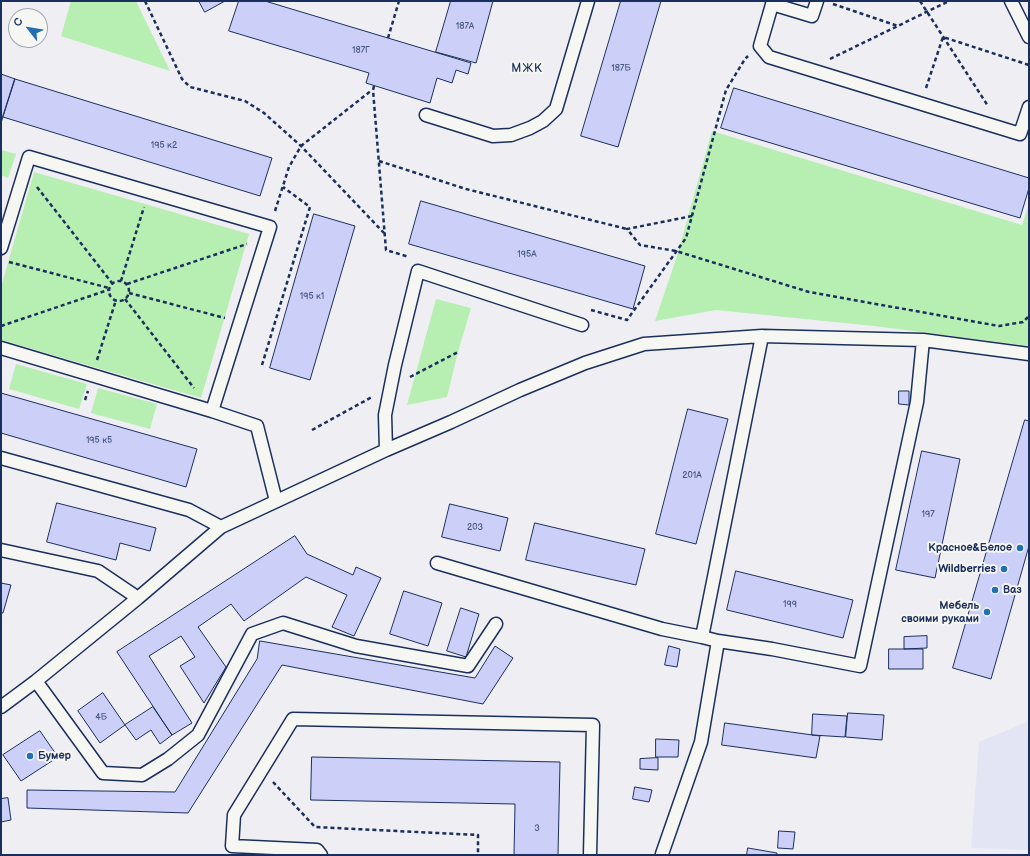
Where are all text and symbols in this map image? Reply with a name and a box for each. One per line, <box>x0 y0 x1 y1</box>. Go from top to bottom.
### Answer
north arrow <box>8 8 48 48</box>
text: С <box>11 15 26 29</box>
house number: 187А <box>456 22 474 32</box>
house number: 187Г <box>352 46 370 56</box>
district label: МЖК <box>511 62 543 76</box>
house number: 187Б <box>611 64 631 74</box>
house number: 195 к2 <box>151 141 177 151</box>
house number: 195А <box>517 250 537 260</box>
house number: 195 к1 <box>300 292 324 302</box>
house number: 195 к5 <box>86 436 112 446</box>
house number: 201А <box>682 471 702 481</box>
house number: 197 <box>921 510 935 520</box>
house number: 203 <box>467 523 483 533</box>
place label: Красное&Белое <box>928 541 1012 555</box>
marker: Красное&Белое <box>1015 543 1025 553</box>
place label: Wildberries <box>938 562 996 576</box>
marker: Wildberries <box>999 564 1009 574</box>
place label: Ваз <box>1003 583 1022 597</box>
marker: Ваз <box>990 585 1000 595</box>
place label: Мебель своими руками <box>901 599 979 625</box>
house number: 199 <box>783 600 797 610</box>
marker: Мебель своими руками <box>982 607 992 617</box>
house number: 4Б <box>95 713 107 723</box>
place label: Бумер <box>38 749 71 763</box>
marker: Бумер <box>25 751 35 761</box>
house number: 3 <box>534 824 540 834</box>

